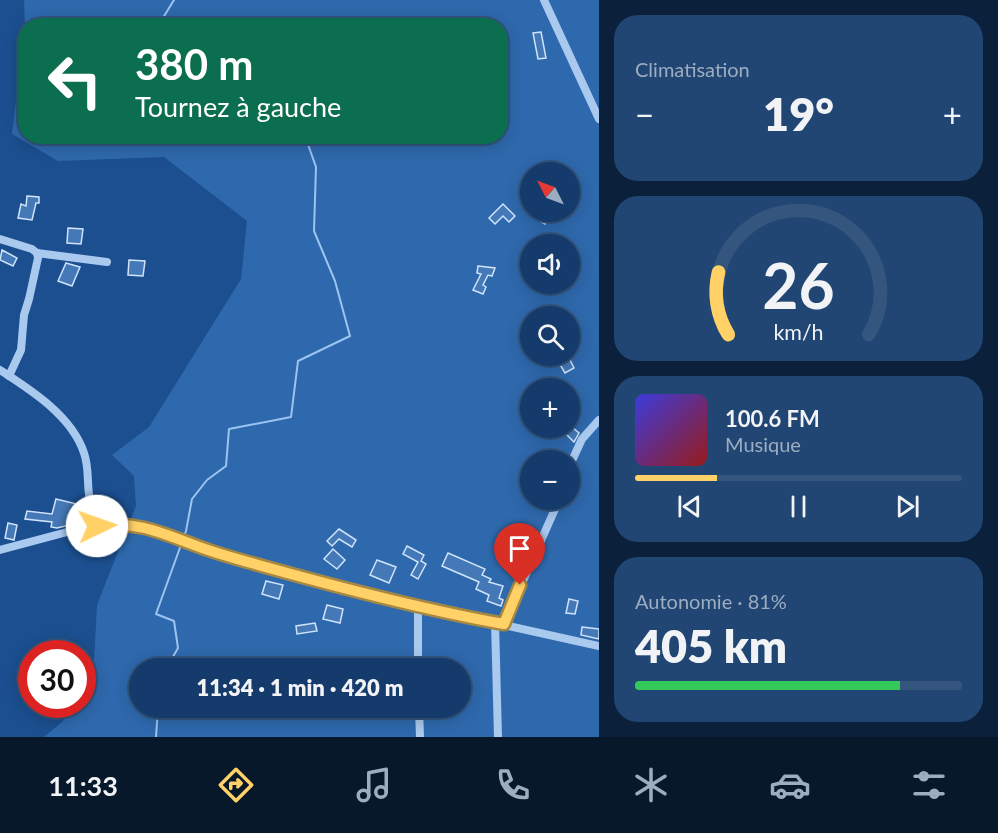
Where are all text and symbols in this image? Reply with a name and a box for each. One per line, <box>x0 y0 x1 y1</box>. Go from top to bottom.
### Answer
text: 380 m <box>135 39 253 89</box>
icon: left <box>36 42 114 120</box>
text: Climatisation <box>635 57 750 81</box>
text: 19° <box>763 87 834 141</box>
text: Tournez à gauche <box>135 90 341 123</box>
text: − <box>635 94 654 134</box>
text: + <box>943 94 962 134</box>
north arrow <box>520 162 580 222</box>
map controls <box>520 162 580 510</box>
button: sound <box>520 234 580 294</box>
text: 26 <box>762 247 835 322</box>
button: search <box>520 306 580 366</box>
text: km/h <box>773 320 824 346</box>
button: + <box>520 378 580 438</box>
text: 100.6 FM <box>725 405 820 432</box>
text: Musique <box>725 432 801 456</box>
button: − <box>520 450 580 510</box>
icon: previous <box>673 490 706 523</box>
icon: pause <box>782 490 815 523</box>
icon: next <box>891 490 924 523</box>
position arrow <box>65 494 129 558</box>
pin <box>494 523 545 585</box>
icon: arrive <box>503 532 536 565</box>
text: Autonomie · 81% <box>635 589 787 613</box>
text: 405 km <box>635 619 787 673</box>
speed limit sign: 30 <box>18 640 96 718</box>
text: 11:34 · 1 min · 420 m <box>197 674 403 701</box>
icon: directions <box>215 764 257 806</box>
icon: music <box>353 764 395 806</box>
icon: phone <box>492 764 534 806</box>
icon: climate <box>630 764 672 806</box>
icon: car <box>769 764 811 806</box>
icon: filters <box>908 764 950 806</box>
text: 11:33 <box>48 769 118 802</box>

